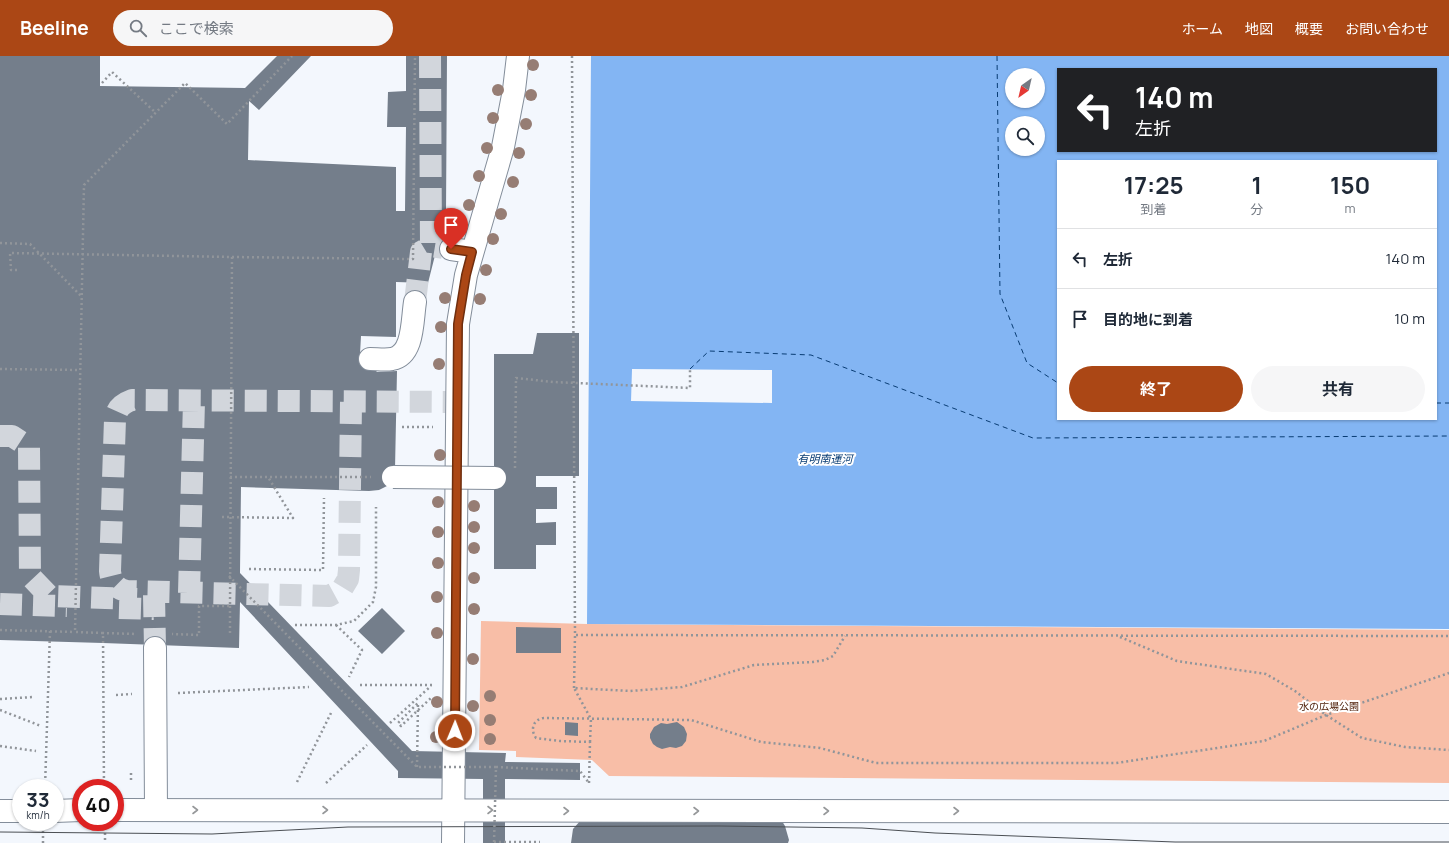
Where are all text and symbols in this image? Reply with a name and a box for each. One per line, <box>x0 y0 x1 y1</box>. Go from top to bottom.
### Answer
search box <box>113 10 393 46</box>
text: Beeline <box>20 15 89 41</box>
icon: search <box>127 17 149 39</box>
text: ここで検索 <box>159 18 234 39</box>
text: ホーム <box>1181 19 1223 38</box>
text: 地図 <box>1245 19 1273 38</box>
text: 概要 <box>1295 19 1323 38</box>
text: お問い合わせ <box>1345 19 1429 38</box>
north arrow <box>1005 68 1045 108</box>
map controls <box>1005 68 1045 156</box>
text: 140 m <box>1135 78 1214 116</box>
icon: left <box>1069 84 1121 136</box>
button: search <box>1005 116 1045 156</box>
text: 左折 <box>1135 116 1171 140</box>
text: 17:25 <box>1124 168 1184 201</box>
text: 1 <box>1252 168 1262 201</box>
text: 150 <box>1330 168 1370 201</box>
text: m <box>1345 199 1356 217</box>
text: 到着 <box>1141 200 1167 218</box>
text: 分 <box>1250 200 1263 218</box>
pin <box>434 208 468 249</box>
icon: arrive <box>440 214 462 236</box>
icon: left <box>1069 248 1091 270</box>
text: 140 m <box>1385 248 1425 269</box>
text: 左折 <box>1103 249 1133 270</box>
icon: arrive <box>1069 308 1091 330</box>
text: 10 m <box>1394 308 1425 329</box>
text: 目的地に到着 <box>1103 309 1193 330</box>
button: 終了 <box>1069 366 1243 412</box>
button: 共有 <box>1251 366 1425 412</box>
water label: 有明南運河 <box>798 451 854 466</box>
park label: 水の広場公園 <box>1299 699 1359 713</box>
position arrow <box>434 710 476 752</box>
speed limit sign: 40 <box>72 779 124 831</box>
text: 33 <box>26 786 50 813</box>
one-way arrow <box>192 806 198 814</box>
one-way arrow <box>322 806 328 814</box>
one-way arrow <box>487 806 493 814</box>
one-way arrow <box>563 807 569 815</box>
one-way arrow <box>693 807 699 815</box>
one-way arrow <box>823 807 829 815</box>
one-way arrow <box>953 807 959 815</box>
text: km/h <box>26 808 50 822</box>

